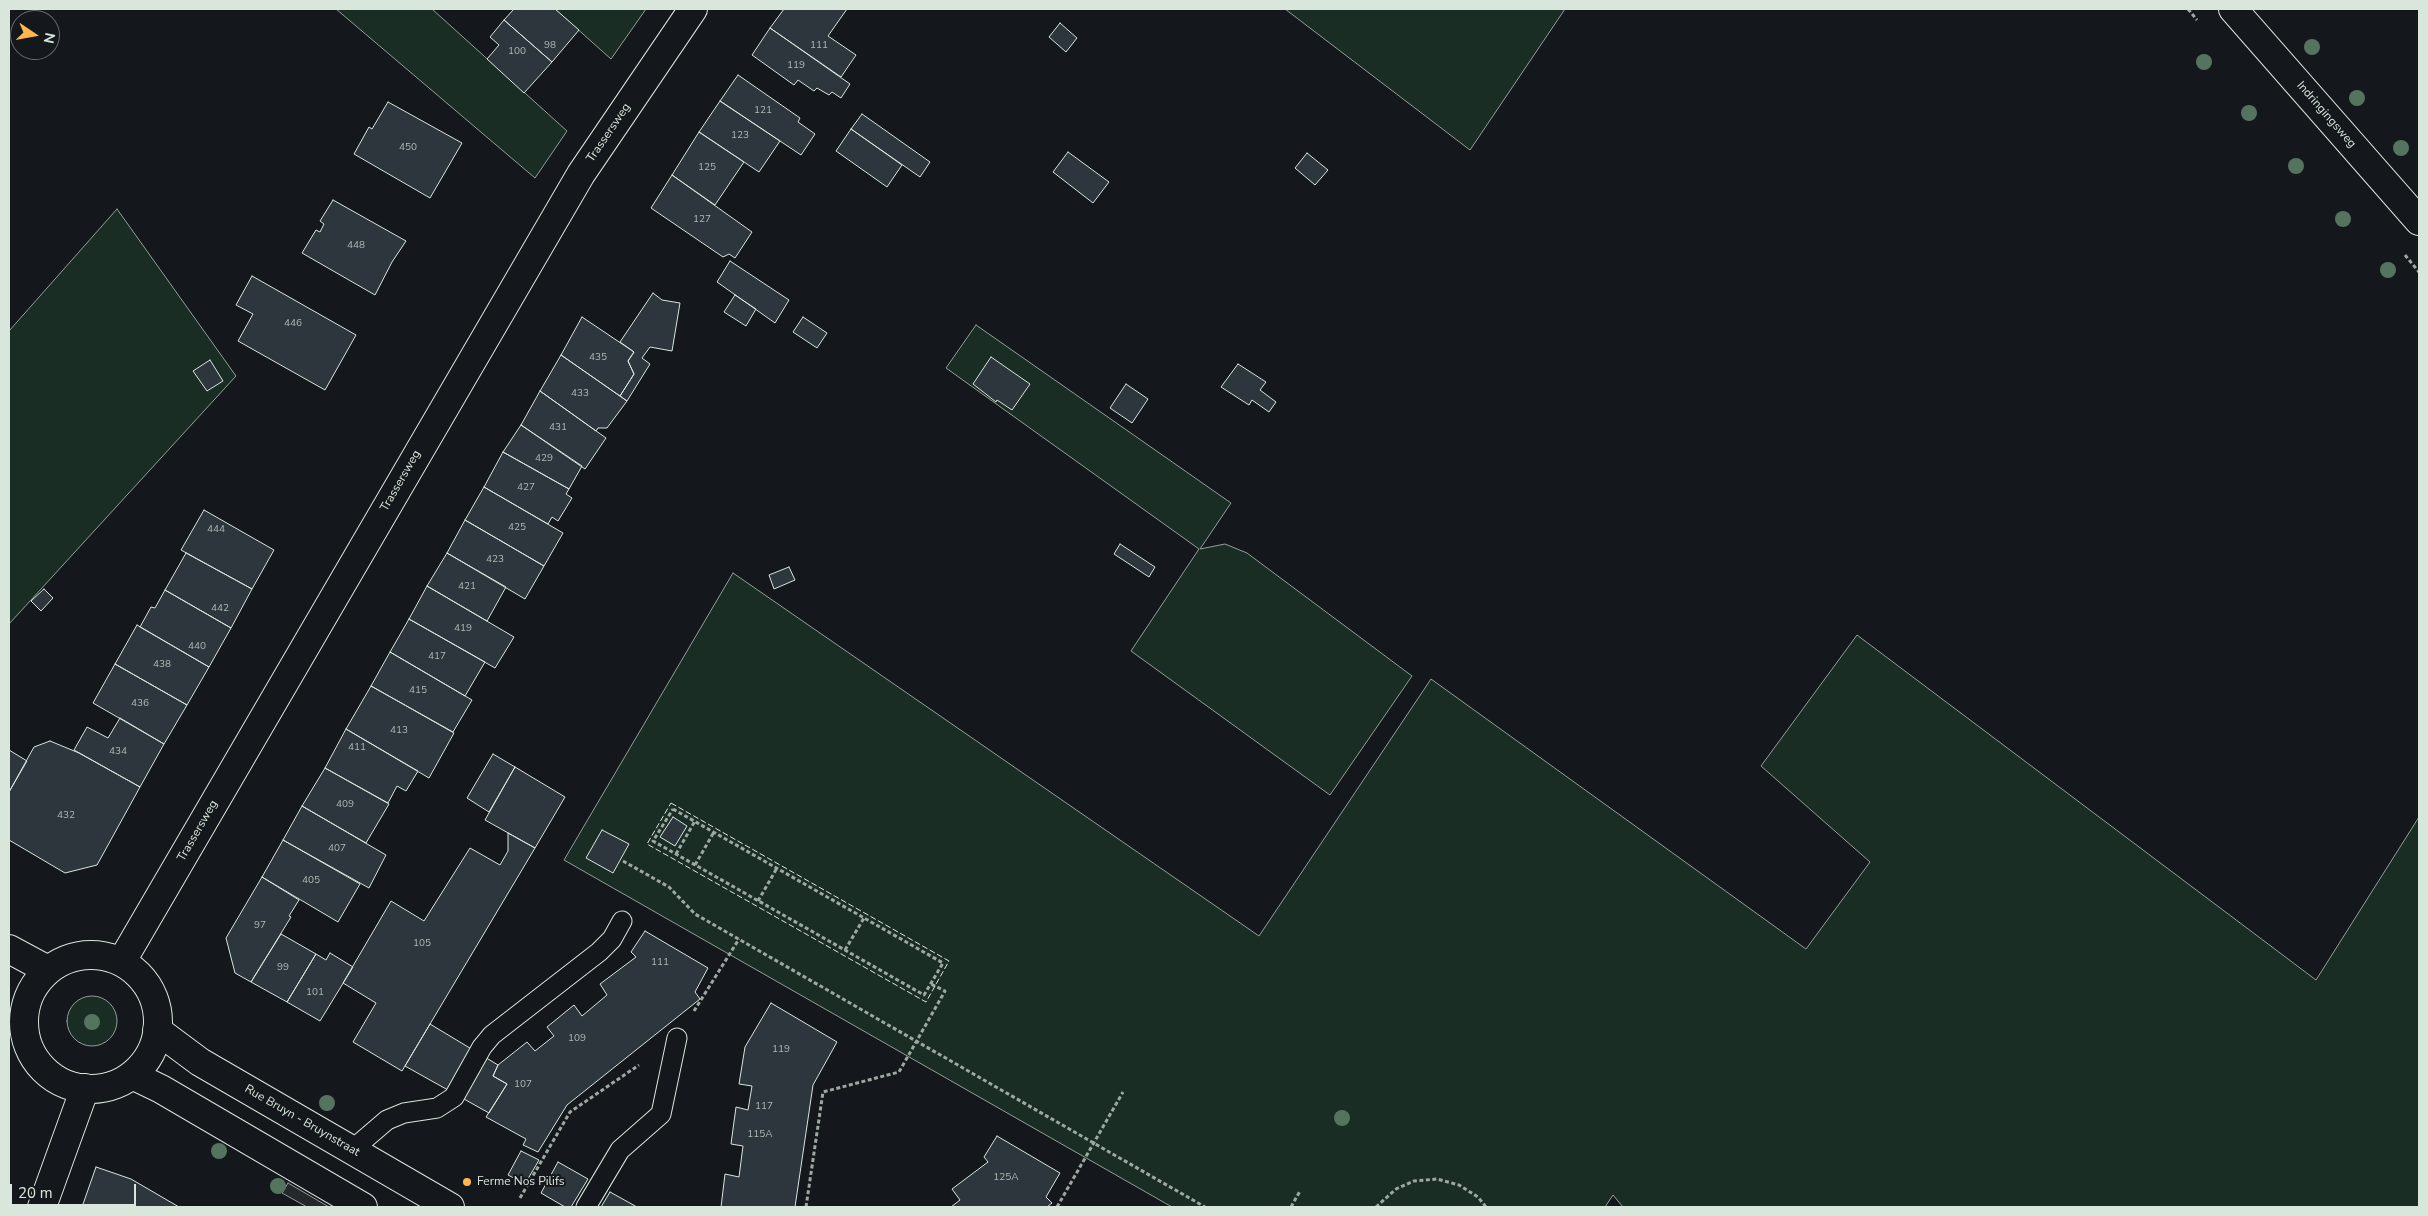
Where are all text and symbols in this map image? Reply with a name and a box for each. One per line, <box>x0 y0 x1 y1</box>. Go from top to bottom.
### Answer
north arrow <box>10 10 60 60</box>
text: N <box>39 31 60 45</box>
house number: 98 <box>544 40 556 52</box>
house number: 111 <box>810 40 828 52</box>
house number: 100 <box>508 46 526 58</box>
house number: 119 <box>787 60 805 72</box>
street label: Indringingsweg <box>2293 79 2359 151</box>
street label: Trassersweg <box>584 101 634 165</box>
house number: 121 <box>754 105 772 117</box>
house number: 123 <box>731 130 749 142</box>
house number: 450 <box>399 142 417 154</box>
house number: 125 <box>698 162 716 174</box>
house number: 127 <box>693 214 711 226</box>
house number: 448 <box>347 240 365 252</box>
house number: 446 <box>284 318 302 330</box>
house number: 435 <box>589 352 607 364</box>
house number: 433 <box>571 388 589 400</box>
house number: 431 <box>549 422 567 434</box>
street label: Trassersweg <box>378 448 424 514</box>
house number: 429 <box>535 453 553 465</box>
house number: 427 <box>517 482 535 494</box>
house number: 425 <box>508 522 526 534</box>
house number: 444 <box>207 524 225 536</box>
house number: 423 <box>486 554 504 566</box>
house number: 421 <box>458 581 476 593</box>
house number: 442 <box>211 603 229 615</box>
house number: 419 <box>454 623 472 635</box>
house number: 440 <box>188 641 206 653</box>
house number: 417 <box>428 651 446 663</box>
house number: 438 <box>153 659 171 671</box>
house number: 415 <box>409 685 427 697</box>
house number: 436 <box>131 698 149 710</box>
house number: 413 <box>390 725 408 737</box>
house number: 411 <box>348 742 366 754</box>
house number: 434 <box>109 746 127 758</box>
street label: Trassersweg <box>175 798 221 864</box>
house number: 409 <box>336 799 354 811</box>
house number: 432 <box>57 810 75 822</box>
house number: 407 <box>328 843 346 855</box>
house number: 405 <box>302 875 320 887</box>
house number: 97 <box>254 920 266 932</box>
house number: 105 <box>413 938 431 950</box>
house number: 111 <box>651 957 669 969</box>
house number: 99 <box>277 962 289 974</box>
house number: 101 <box>306 987 324 999</box>
house number: 109 <box>568 1033 586 1045</box>
house number: 119 <box>772 1044 790 1056</box>
house number: 107 <box>514 1079 532 1091</box>
street label: Rue Bruyn - Bruynstraat <box>242 1082 362 1160</box>
house number: 117 <box>755 1101 773 1113</box>
house number: 115A <box>747 1129 773 1141</box>
house number: 125A <box>993 1172 1019 1184</box>
scale bar <box>12 1174 139 1206</box>
place label: Ferme Nos Pilifs <box>477 1175 565 1189</box>
marker: Ferme Nos Pilifs <box>461 1176 473 1188</box>
text: 20 m <box>18 1183 53 1203</box>

